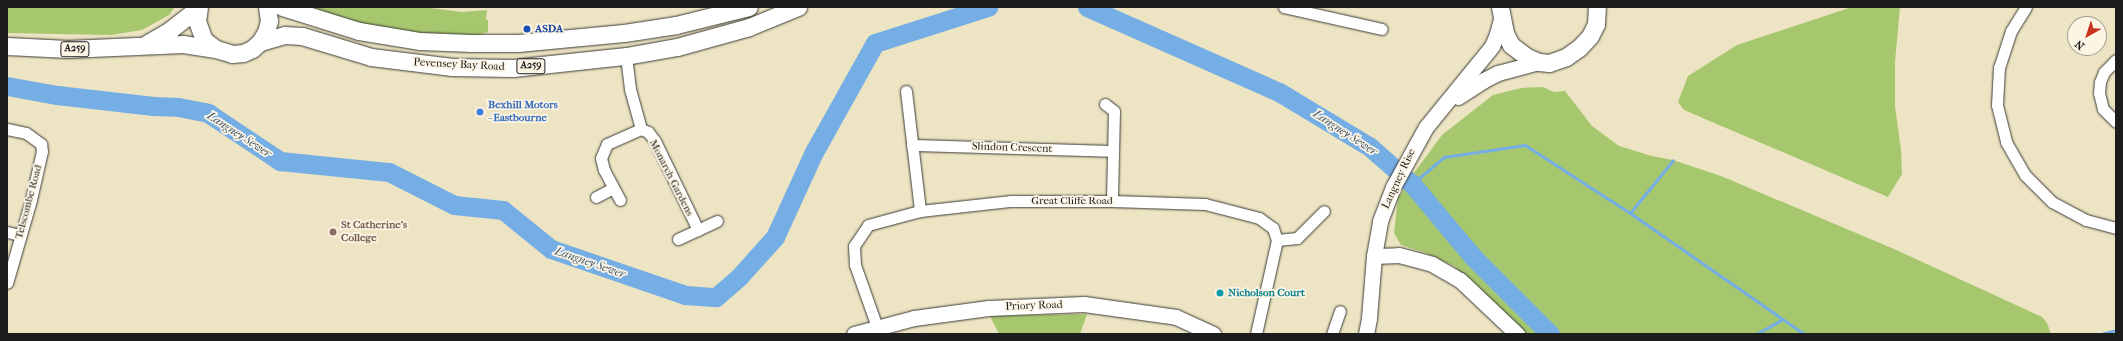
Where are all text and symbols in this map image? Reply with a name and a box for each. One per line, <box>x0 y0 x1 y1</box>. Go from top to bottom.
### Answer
north arrow <box>2067 16 2107 56</box>
place label: ASDA <box>535 22 563 36</box>
marker: ASDA <box>522 24 532 34</box>
text: N <box>2072 37 2087 53</box>
road number: A259 <box>60 41 90 57</box>
street label: Pevensey Bay Road <box>413 56 505 74</box>
road number: A259 <box>516 58 546 74</box>
place label: Bexhill Motors - Eastbourne <box>488 99 558 125</box>
marker: Bexhill Motors - Eastbourne <box>475 107 485 117</box>
water label: Langney Sewer <box>1310 107 1380 159</box>
water label: Langney Sewer <box>204 109 274 161</box>
street label: Monarch Gardens <box>646 138 696 218</box>
street label: Slindon Crescent <box>972 140 1052 156</box>
street label: Langney Rise <box>1379 147 1419 211</box>
street label: Telscombe Road <box>13 163 45 241</box>
street label: Great Cliffe Road <box>1031 194 1113 208</box>
place label: St Catherine's College <box>341 219 407 245</box>
marker: St Catherine's College <box>328 227 338 237</box>
water label: Langney Sewer <box>553 244 627 282</box>
place label: Nicholson Court <box>1228 286 1305 300</box>
marker: Nicholson Court <box>1215 288 1225 298</box>
street label: Priory Road <box>1005 298 1063 314</box>

